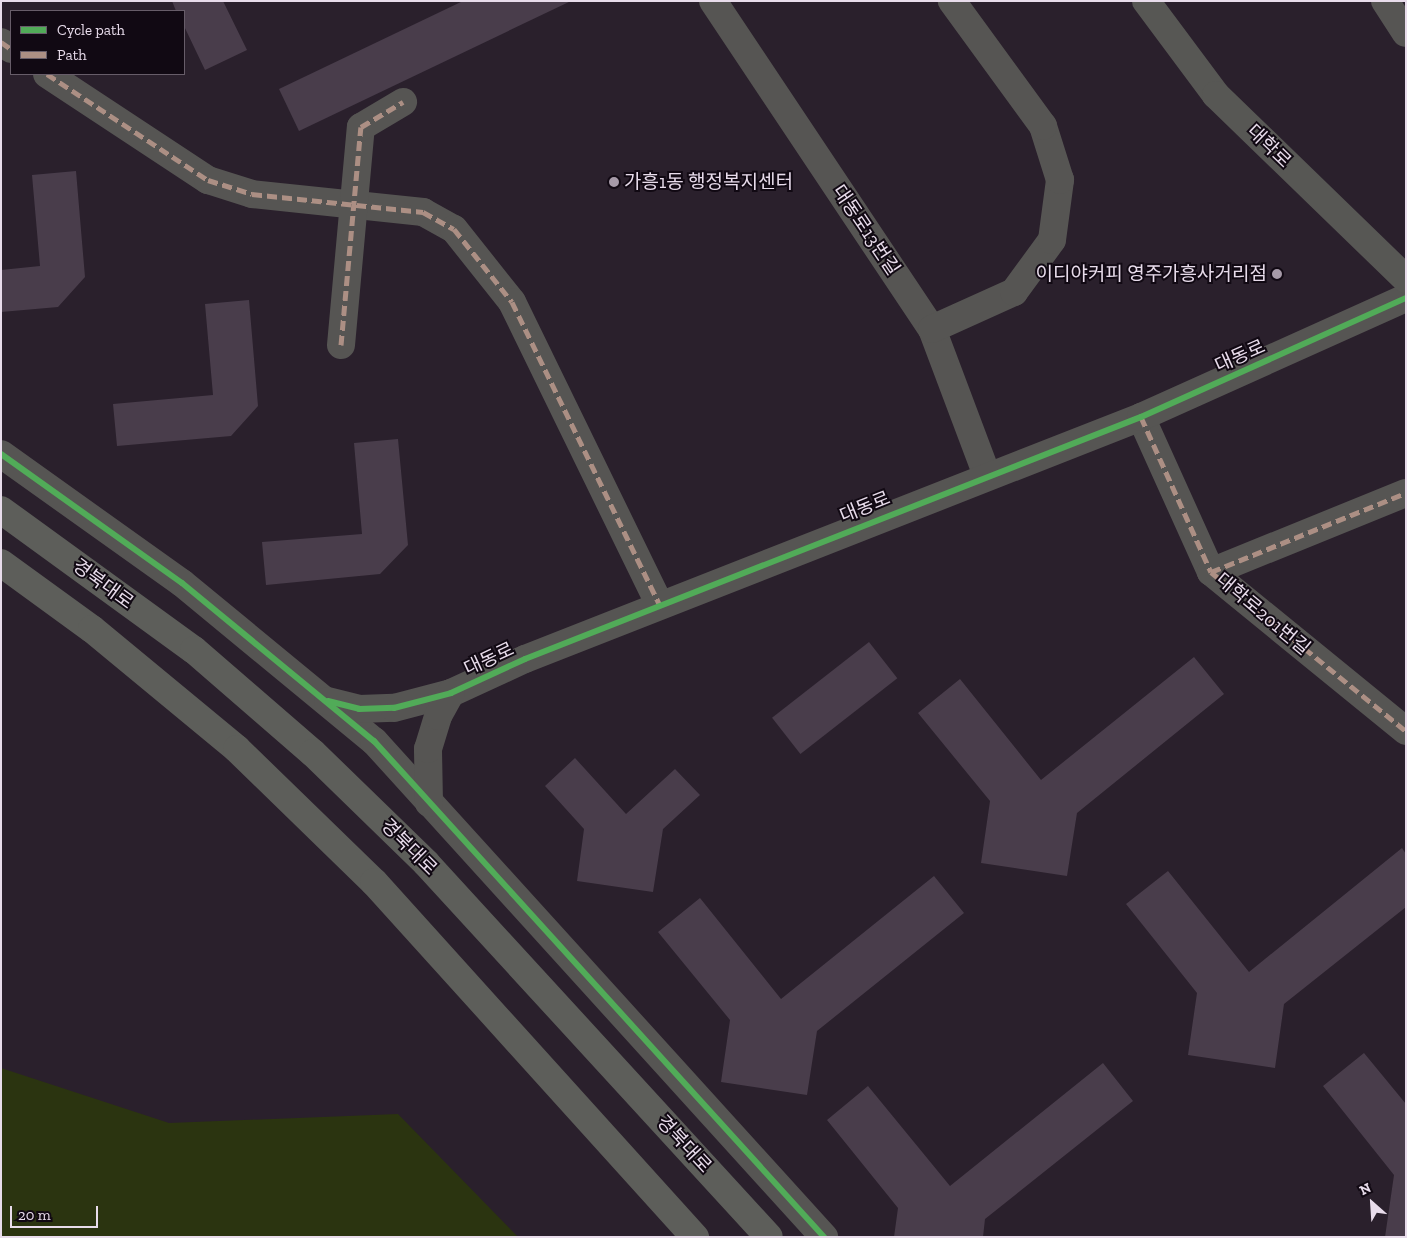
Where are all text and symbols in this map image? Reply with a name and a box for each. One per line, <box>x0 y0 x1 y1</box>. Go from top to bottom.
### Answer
legend <box>10 10 185 75</box>
text: Cycle path <box>57 21 125 39</box>
text: Path <box>57 46 87 64</box>
street label: 대학로 <box>1242 120 1296 172</box>
place label: 가흥1동 행정복지센터 <box>624 171 793 193</box>
marker: 가흥1동 행정복지센터 <box>608 176 620 188</box>
street label: 대동로13번길 <box>827 181 905 279</box>
place label: 이디야커피 영주가흥사거리점 <box>1035 263 1267 285</box>
marker: 이디야커피 영주가흥사거리점 <box>1271 268 1283 280</box>
street label: 대동로 <box>1211 335 1269 377</box>
street label: 대동로 <box>836 487 894 527</box>
street label: 경북대로 <box>68 554 138 614</box>
street label: 대학로201번길 <box>1211 568 1315 660</box>
street label: 대동로 <box>460 638 518 680</box>
street label: 경북대로 <box>376 814 442 880</box>
street label: 경북대로 <box>652 1111 716 1177</box>
north arrow <box>1347 1178 1397 1228</box>
text: N <box>1357 1179 1374 1199</box>
scale bar <box>12 1196 100 1228</box>
text: 20 m <box>18 1206 51 1224</box>

